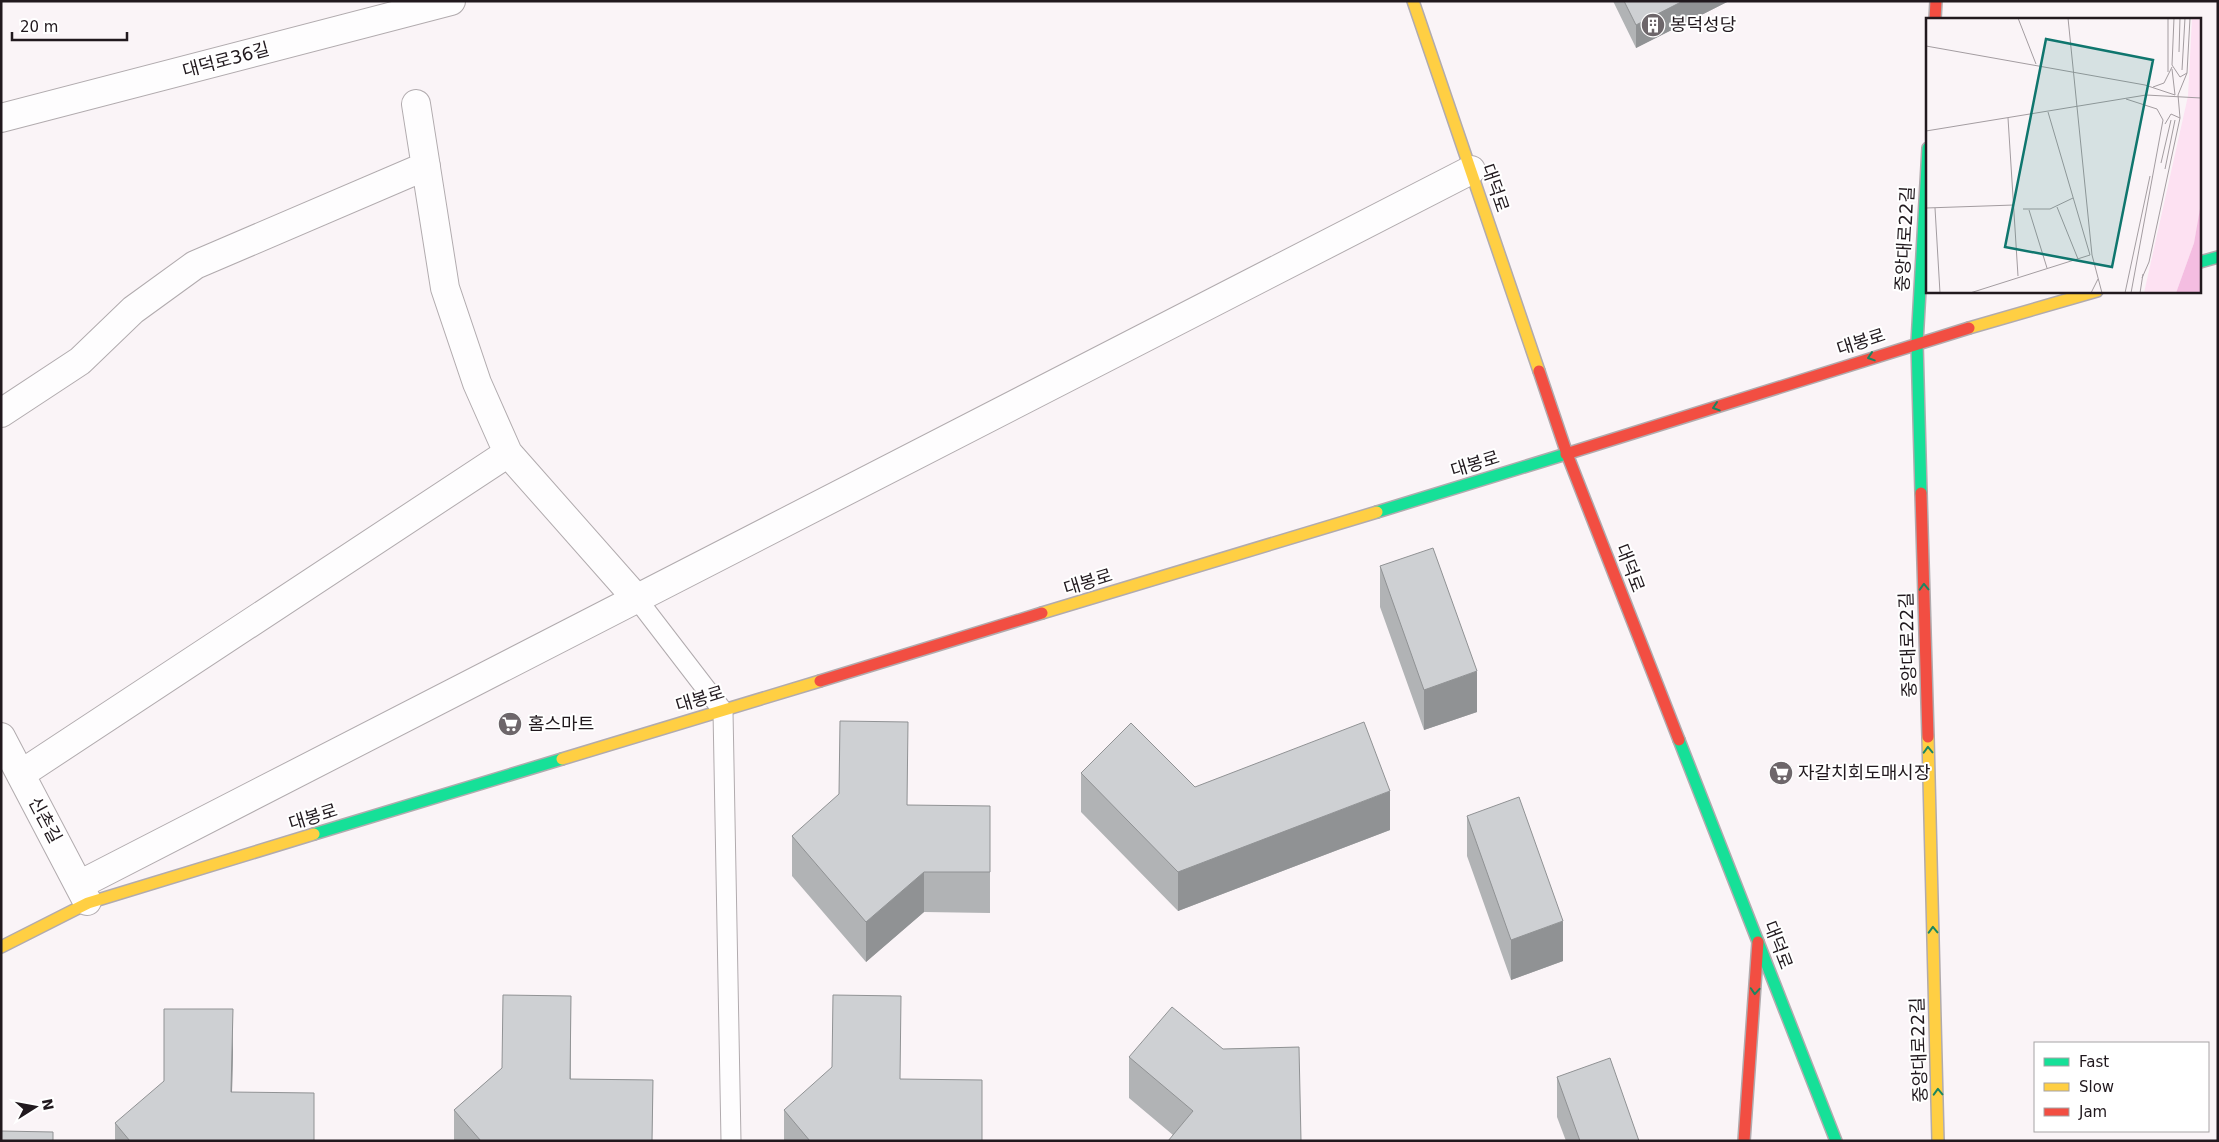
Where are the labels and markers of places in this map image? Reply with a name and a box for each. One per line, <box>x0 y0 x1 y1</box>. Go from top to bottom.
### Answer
building icon: 봉덕성당 <box>1640 12 1666 38</box>
place label: 봉덕성당 <box>1670 14 1736 35</box>
supermarket icon: 홈스마트 <box>497 711 523 737</box>
place label: 홈스마트 <box>528 713 594 734</box>
supermarket icon: 자갈치회도매시장 <box>1768 760 1794 786</box>
place label: 자갈치회도매시장 <box>1798 762 1930 783</box>

